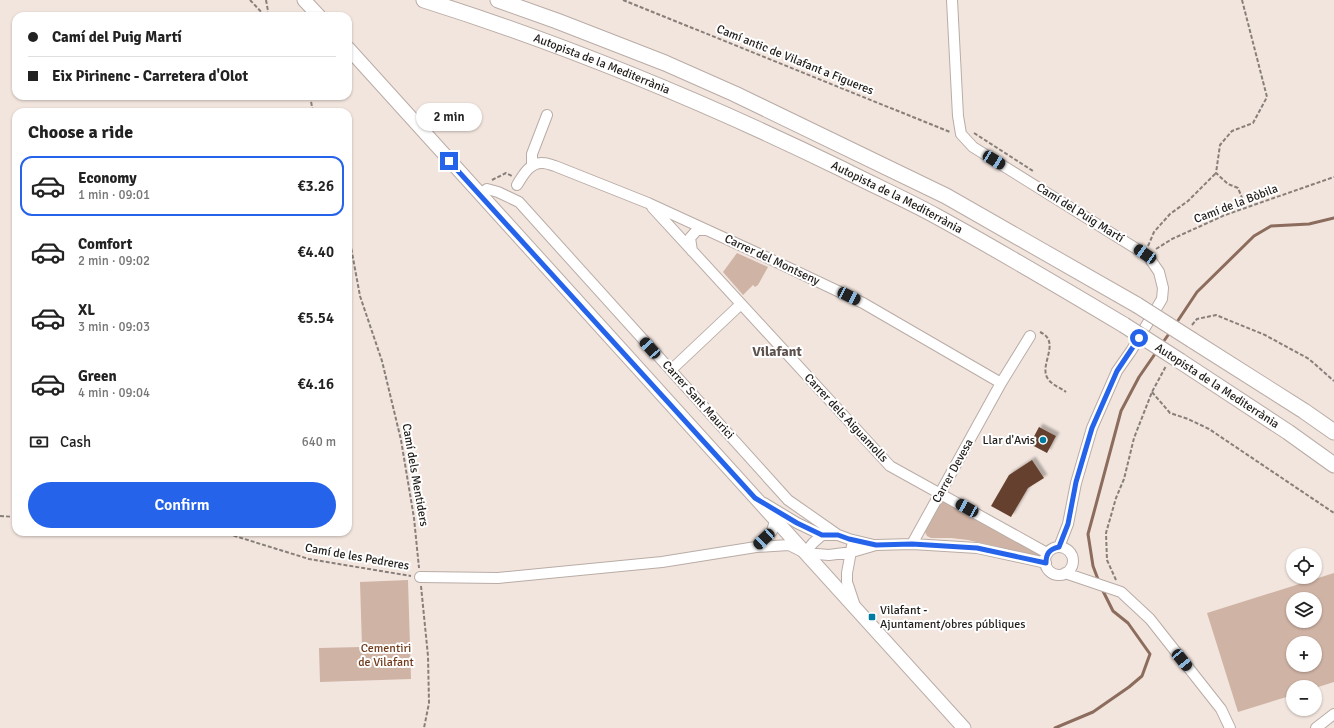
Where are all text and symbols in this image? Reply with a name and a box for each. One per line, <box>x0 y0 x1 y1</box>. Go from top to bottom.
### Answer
street label: Camí antic de Vilafant a Figueres <box>714 22 876 98</box>
text: Camí del Puig Martí <box>52 28 182 46</box>
street label: Autopista de la Mediterrània <box>532 30 672 97</box>
text: Eix Pirinenc - Carretera d'Olot <box>52 67 248 85</box>
callout: 2 min <box>416 103 482 131</box>
text: 2 min <box>433 109 465 125</box>
text: Choose a ride <box>28 121 133 143</box>
car <box>981 149 1007 171</box>
route end <box>440 152 458 170</box>
street label: Autopista de la Mediterrània <box>829 157 965 237</box>
icon: car <box>30 168 66 204</box>
text: Economy <box>78 169 137 187</box>
text: €3.26 <box>297 177 334 195</box>
street label: Camí del Puig Martí <box>1033 180 1127 246</box>
street label: Camí de la Bòbila <box>1192 181 1280 227</box>
text: 1 min · 09:01 <box>78 187 150 203</box>
street label: Carrer del Montseny <box>722 231 822 289</box>
icon: car <box>30 234 66 270</box>
text: Comfort <box>78 235 132 253</box>
car <box>1132 242 1158 266</box>
text: €4.40 <box>297 243 334 261</box>
text: 2 min · 09:02 <box>78 253 150 269</box>
car <box>836 285 862 307</box>
icon: car <box>30 300 66 336</box>
text: XL <box>78 301 95 319</box>
text: €5.54 <box>297 309 334 327</box>
text: 3 min · 09:03 <box>78 319 150 335</box>
route start <box>1130 329 1148 347</box>
car <box>638 335 662 361</box>
street label: Autopista de la Mediterrània <box>1152 340 1282 432</box>
district label: Vilafant <box>752 343 802 360</box>
street label: Carrer Sant Maurici <box>659 358 737 442</box>
icon: car <box>30 366 66 402</box>
text: Green <box>78 367 117 385</box>
street label: Carrer dels Aiguamolls <box>801 370 891 466</box>
text: €4.16 <box>297 375 334 393</box>
text: 4 min · 09:04 <box>78 385 150 401</box>
street label: Camí dels Mentiders <box>399 422 431 528</box>
icon: cash <box>28 431 50 453</box>
text: Cash <box>60 433 91 451</box>
place label: Llar d'Avis <box>982 433 1035 448</box>
text: 640 m <box>302 434 336 450</box>
marker: Llar d'Avis <box>1038 435 1048 445</box>
street label: Carrer Devesa <box>929 436 977 506</box>
button: Confirm <box>28 482 336 528</box>
car <box>954 497 980 519</box>
car <box>751 526 777 552</box>
street label: Camí de les Pedreres <box>304 540 410 574</box>
map controls <box>1286 548 1322 716</box>
button: locate <box>1286 548 1322 584</box>
button: layers <box>1286 592 1322 628</box>
place label: Vilafant - Ajuntament/obres públiques <box>880 603 1026 632</box>
marker: Vilafant - Ajuntament/obres públiques <box>867 612 877 622</box>
button: + <box>1286 636 1322 672</box>
park label: Cementiri de Vilafant <box>358 641 414 670</box>
car <box>1170 647 1194 673</box>
button: − <box>1286 680 1322 716</box>

